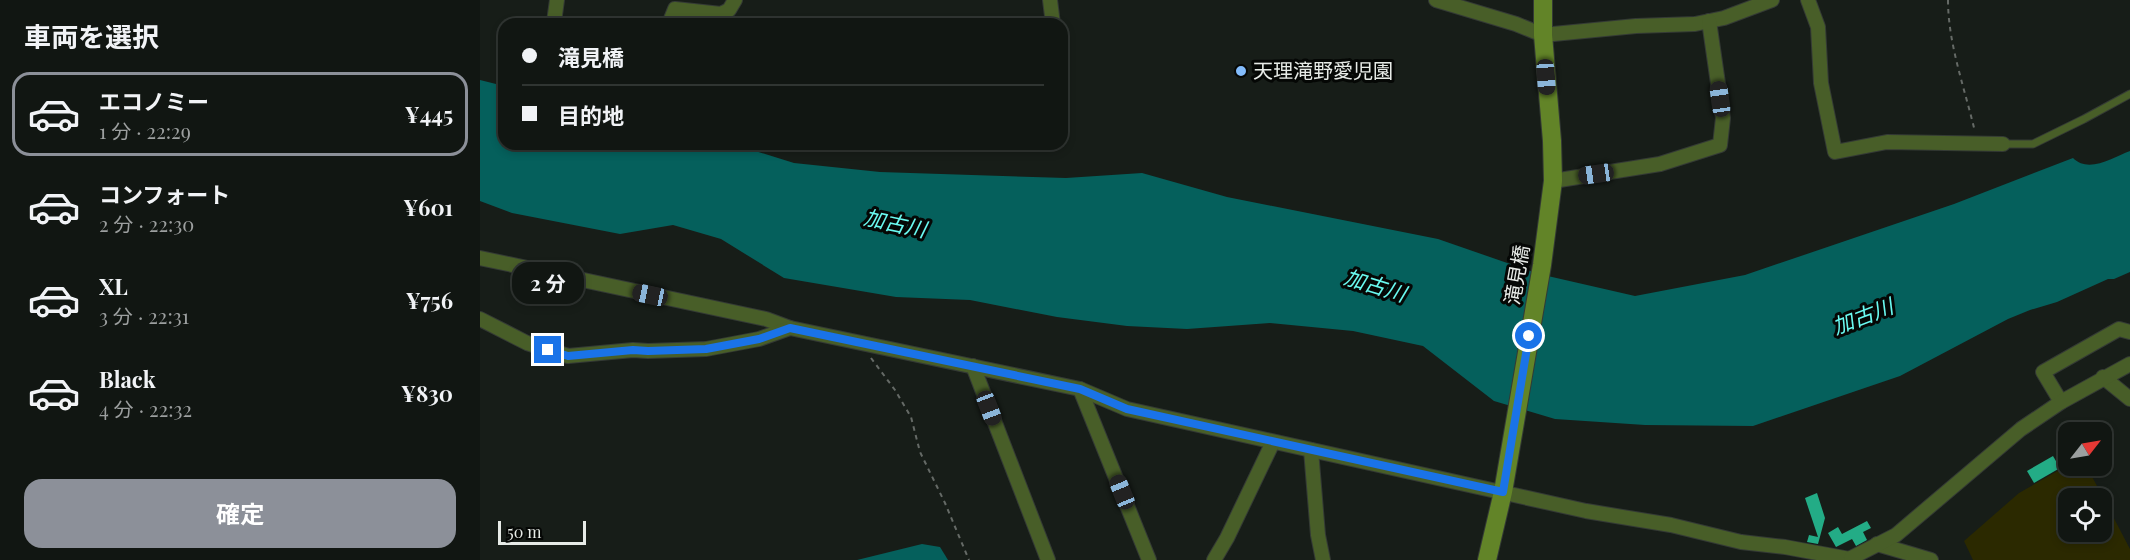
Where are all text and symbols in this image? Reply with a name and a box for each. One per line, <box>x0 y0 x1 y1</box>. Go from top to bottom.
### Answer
text: 車両を選択 <box>24 18 159 54</box>
text: 滝見橋 <box>558 42 624 72</box>
place label: 天理滝野愛児園 <box>1253 56 1393 83</box>
car <box>1536 58 1556 96</box>
marker: 天理滝野愛児園 <box>1234 64 1248 78</box>
car <box>1709 80 1731 118</box>
text: エコノミー <box>99 86 209 116</box>
icon: car <box>27 87 81 141</box>
text: ¥445 <box>405 99 453 129</box>
text: 目的地 <box>558 100 624 130</box>
text: 1 分 · 22:29 <box>99 117 191 144</box>
car <box>1577 163 1615 185</box>
text: コンフォート <box>99 179 230 209</box>
icon: car <box>27 180 81 234</box>
text: ¥601 <box>403 192 453 222</box>
water label: 加古川 <box>862 202 931 243</box>
text: 2 分 · 22:30 <box>99 210 194 237</box>
street label: 滝見橋 <box>1497 243 1534 307</box>
water label: 加古川 <box>1341 261 1412 307</box>
callout: 2 分 <box>512 263 584 305</box>
text: 2 分 <box>531 269 565 296</box>
text: XL <box>99 271 128 301</box>
icon: car <box>27 273 81 327</box>
car <box>631 282 669 308</box>
text: ¥756 <box>406 285 453 315</box>
water label: 加古川 <box>1828 290 1899 339</box>
text: 3 分 · 22:31 <box>99 302 189 329</box>
route start <box>1515 322 1542 349</box>
route end <box>534 336 561 363</box>
text: Black <box>99 364 156 394</box>
icon: car <box>27 366 81 420</box>
text: ¥830 <box>401 378 453 408</box>
car <box>974 388 1004 428</box>
text: 4 分 · 22:32 <box>99 395 192 422</box>
north arrow <box>2058 422 2112 476</box>
map controls <box>2058 422 2112 542</box>
car <box>1107 472 1137 512</box>
button: 確定 <box>24 479 456 548</box>
button: locate <box>2058 488 2112 542</box>
scale bar <box>498 518 586 546</box>
text: 50 m <box>507 521 541 542</box>

